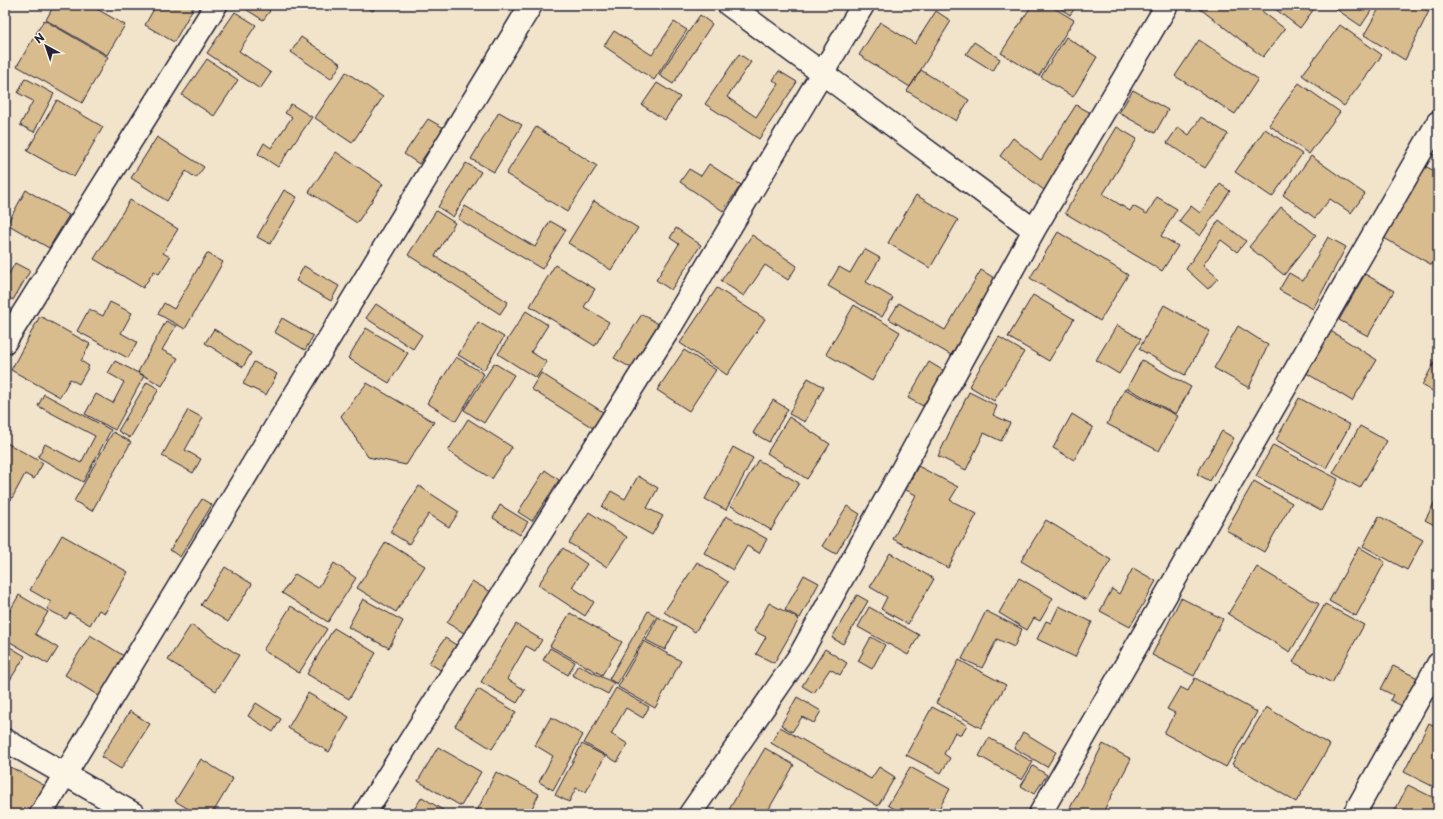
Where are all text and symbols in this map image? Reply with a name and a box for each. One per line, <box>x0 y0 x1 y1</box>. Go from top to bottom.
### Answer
north arrow <box>26 26 66 66</box>
text: N <box>30 28 48 47</box>

